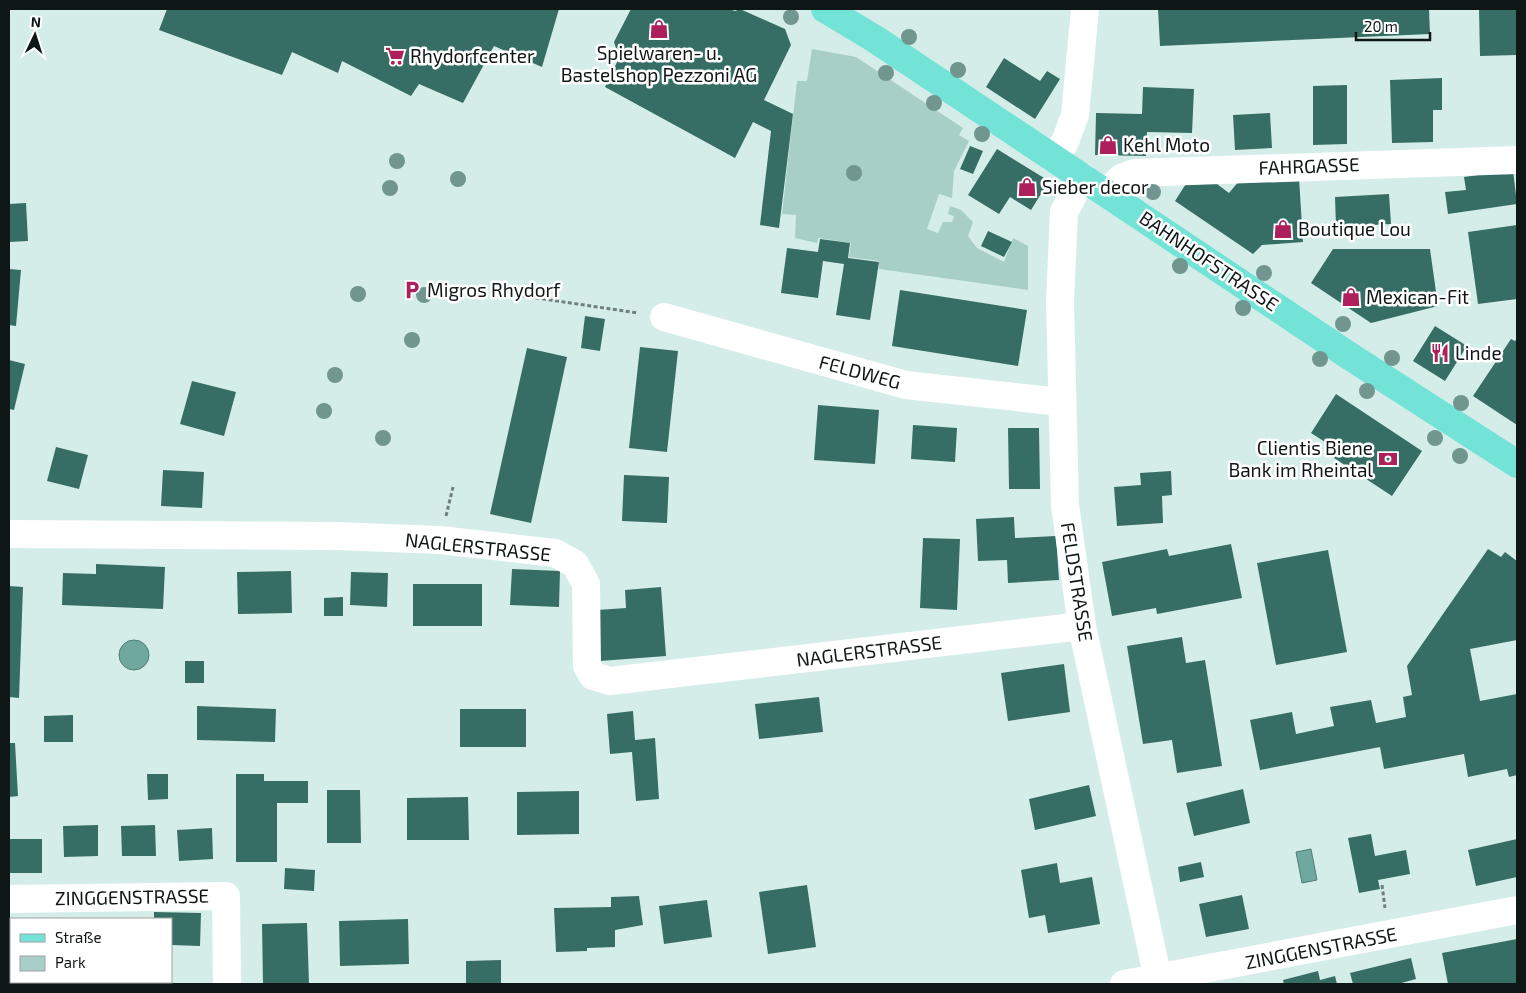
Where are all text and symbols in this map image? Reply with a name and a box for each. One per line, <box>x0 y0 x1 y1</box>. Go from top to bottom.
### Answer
north arrow <box>10 10 60 60</box>
scale bar <box>1356 10 1430 42</box>
text: N <box>30 13 42 30</box>
text: 20 m <box>1364 17 1398 35</box>
shop icon: Spielwaren- u. Bastelshop Pezzoni AG <box>648 18 670 40</box>
place label: Spielwaren- u. Bastelshop Pezzoni AG <box>561 41 757 86</box>
place label: Rhydorfcenter <box>410 44 535 67</box>
supermarket icon: Rhydorfcenter <box>384 45 406 67</box>
place label: Kehl Moto <box>1123 133 1210 156</box>
shop icon: Kehl Moto <box>1097 134 1119 156</box>
street label: FAHRGASSE <box>1258 152 1360 179</box>
place label: Sieber decor <box>1042 175 1149 198</box>
shop icon: Sieber decor <box>1016 176 1038 198</box>
street label: BAHNHOFSTRASSE <box>1135 206 1283 316</box>
place label: Boutique Lou <box>1298 217 1411 240</box>
shop icon: Boutique Lou <box>1272 218 1294 240</box>
place label: Migros Rhydorf <box>427 278 561 301</box>
parking icon: Migros Rhydorf <box>401 279 423 301</box>
place label: Mexican-Fit <box>1366 285 1469 308</box>
shop icon: Mexican-Fit <box>1340 286 1362 308</box>
place label: Linde <box>1455 341 1502 364</box>
restaurant icon: Linde <box>1429 342 1451 364</box>
street label: FELDWEG <box>817 350 904 393</box>
place label: Clientis Biene Bank im Rheintal <box>1228 436 1373 481</box>
bank icon: Clientis Biene Bank im Rheintal <box>1377 448 1399 470</box>
street label: FELDSTRASSE <box>1057 521 1098 643</box>
street label: NAGLERSTRASSE <box>404 527 552 566</box>
street label: NAGLERSTRASSE <box>795 630 943 671</box>
street label: ZINGGENSTRASSE <box>55 884 209 909</box>
legend <box>10 918 172 983</box>
street label: ZINGGENSTRASSE <box>1243 922 1399 974</box>
text: Straße <box>55 928 101 946</box>
text: Park <box>55 953 86 971</box>

